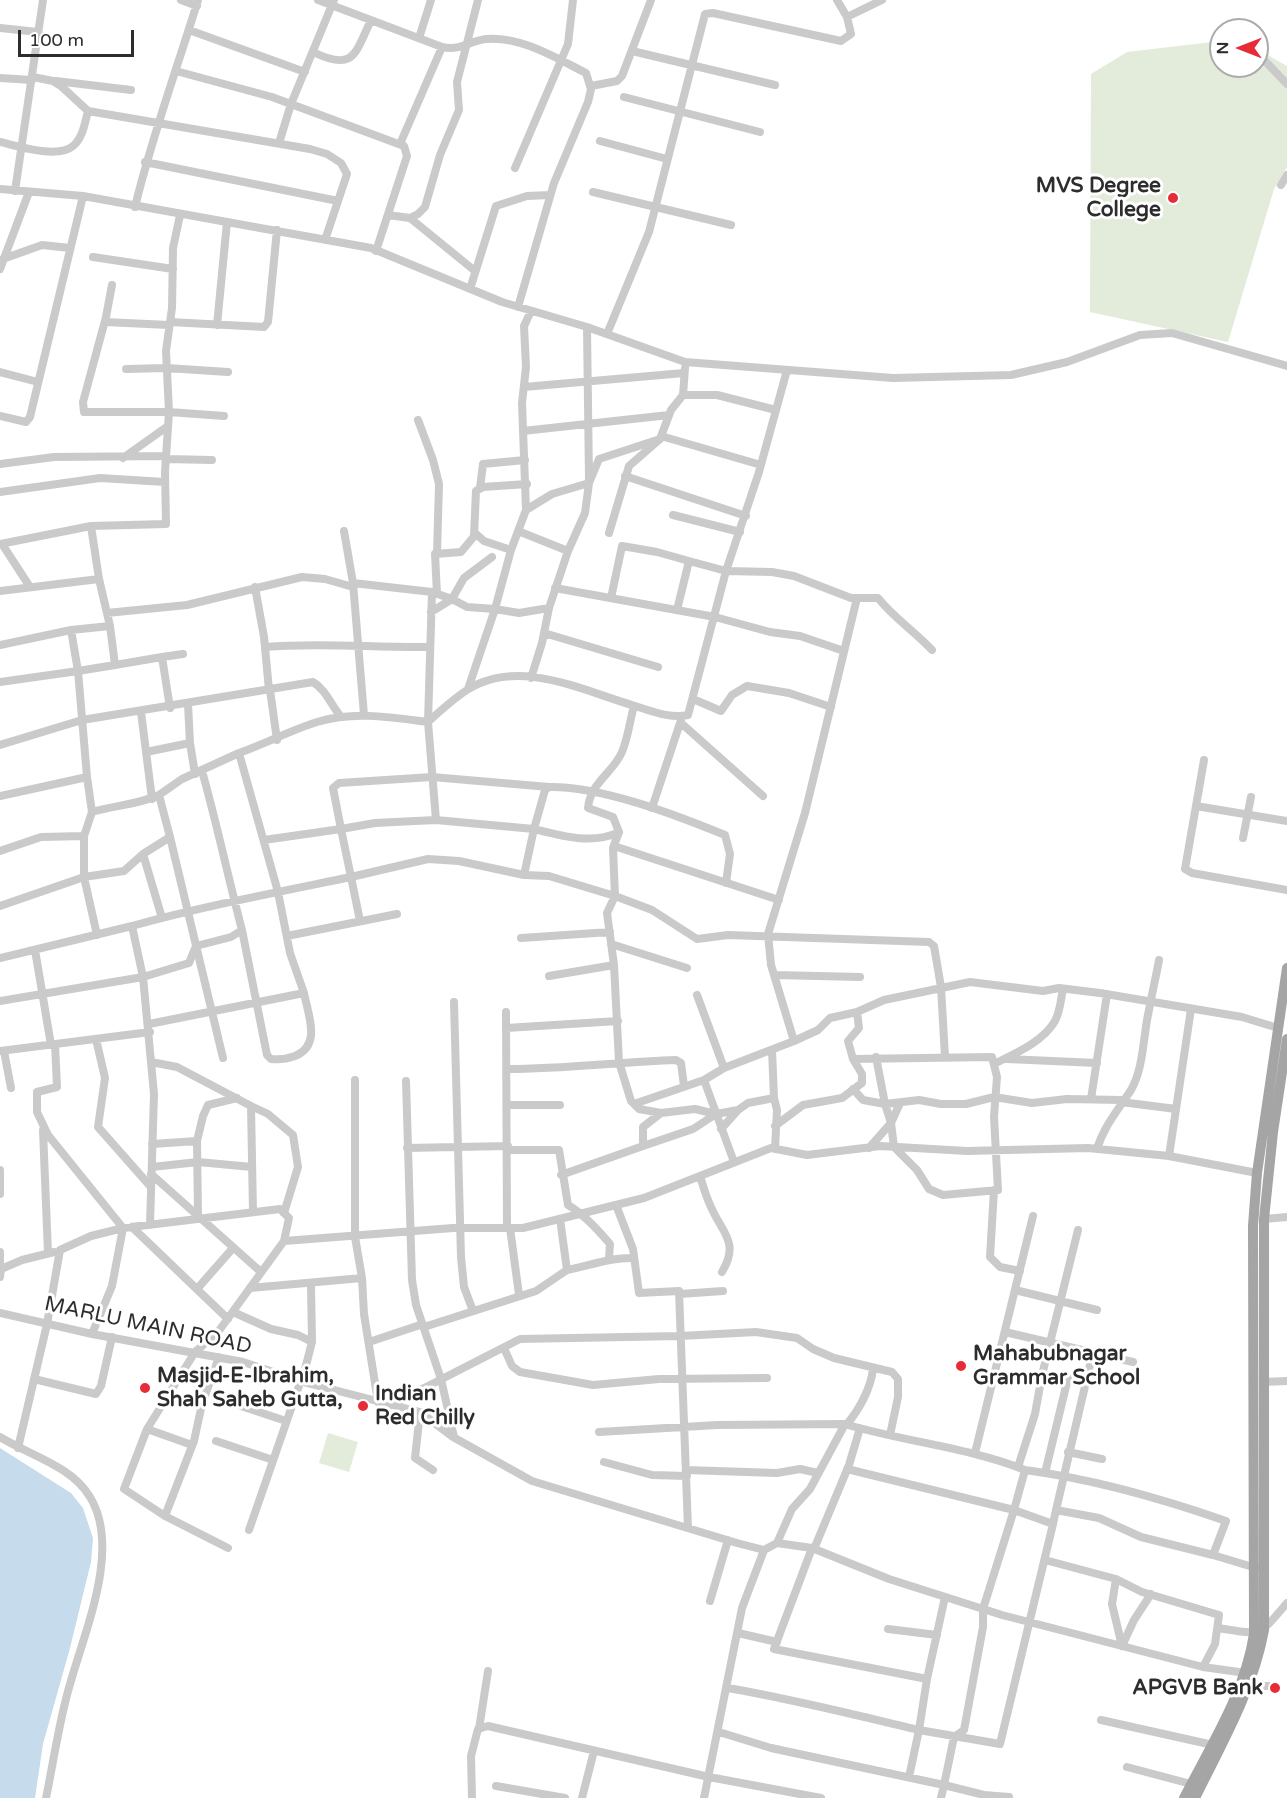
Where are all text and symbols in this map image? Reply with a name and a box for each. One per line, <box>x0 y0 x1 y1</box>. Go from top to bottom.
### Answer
scale bar <box>21 18 136 56</box>
north arrow <box>1209 18 1269 78</box>
text: 100 m <box>29 29 84 51</box>
text: N <box>1213 42 1233 54</box>
place label: MVS Degree College <box>1036 173 1161 223</box>
marker: MVS Degree College <box>1166 191 1180 205</box>
street label: MARLU MAIN ROAD <box>42 1292 254 1360</box>
place label: Mahabubnagar Grammar School <box>973 1341 1140 1391</box>
marker: Mahabubnagar Grammar School <box>954 1359 968 1373</box>
place label: Masjid-E-Ibrahim, Shah Saheb Gutta, <box>157 1363 343 1413</box>
marker: Masjid-E-Ibrahim, Shah Saheb Gutta, <box>138 1381 152 1395</box>
place label: Indian Red Chilly <box>375 1381 475 1431</box>
marker: Indian Red Chilly <box>356 1399 370 1413</box>
place label: APGVB Bank <box>1132 1675 1263 1701</box>
marker: APGVB Bank <box>1268 1681 1282 1695</box>

